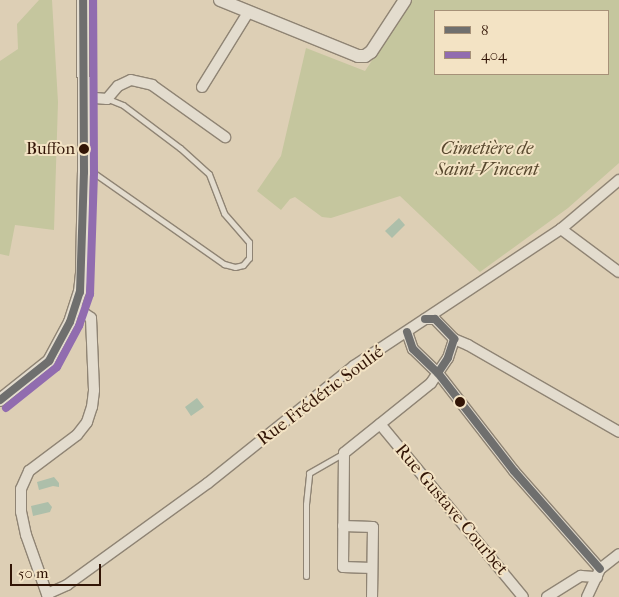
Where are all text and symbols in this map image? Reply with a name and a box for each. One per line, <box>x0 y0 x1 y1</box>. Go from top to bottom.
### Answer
legend <box>434 10 609 75</box>
text: 8 <box>481 21 489 39</box>
text: 404 <box>481 46 507 64</box>
place label: Buffon <box>26 139 75 159</box>
park label: Cimetière de Saint-Vincent <box>435 139 539 182</box>
marker: Buffon <box>79 144 89 154</box>
street label: Rue Frédéric Soulié <box>254 341 388 451</box>
unlabelled marker <box>455 397 465 407</box>
street label: Rue Gustave Courbet <box>390 440 512 580</box>
scale bar <box>12 554 104 586</box>
text: 50 m <box>18 564 48 582</box>

